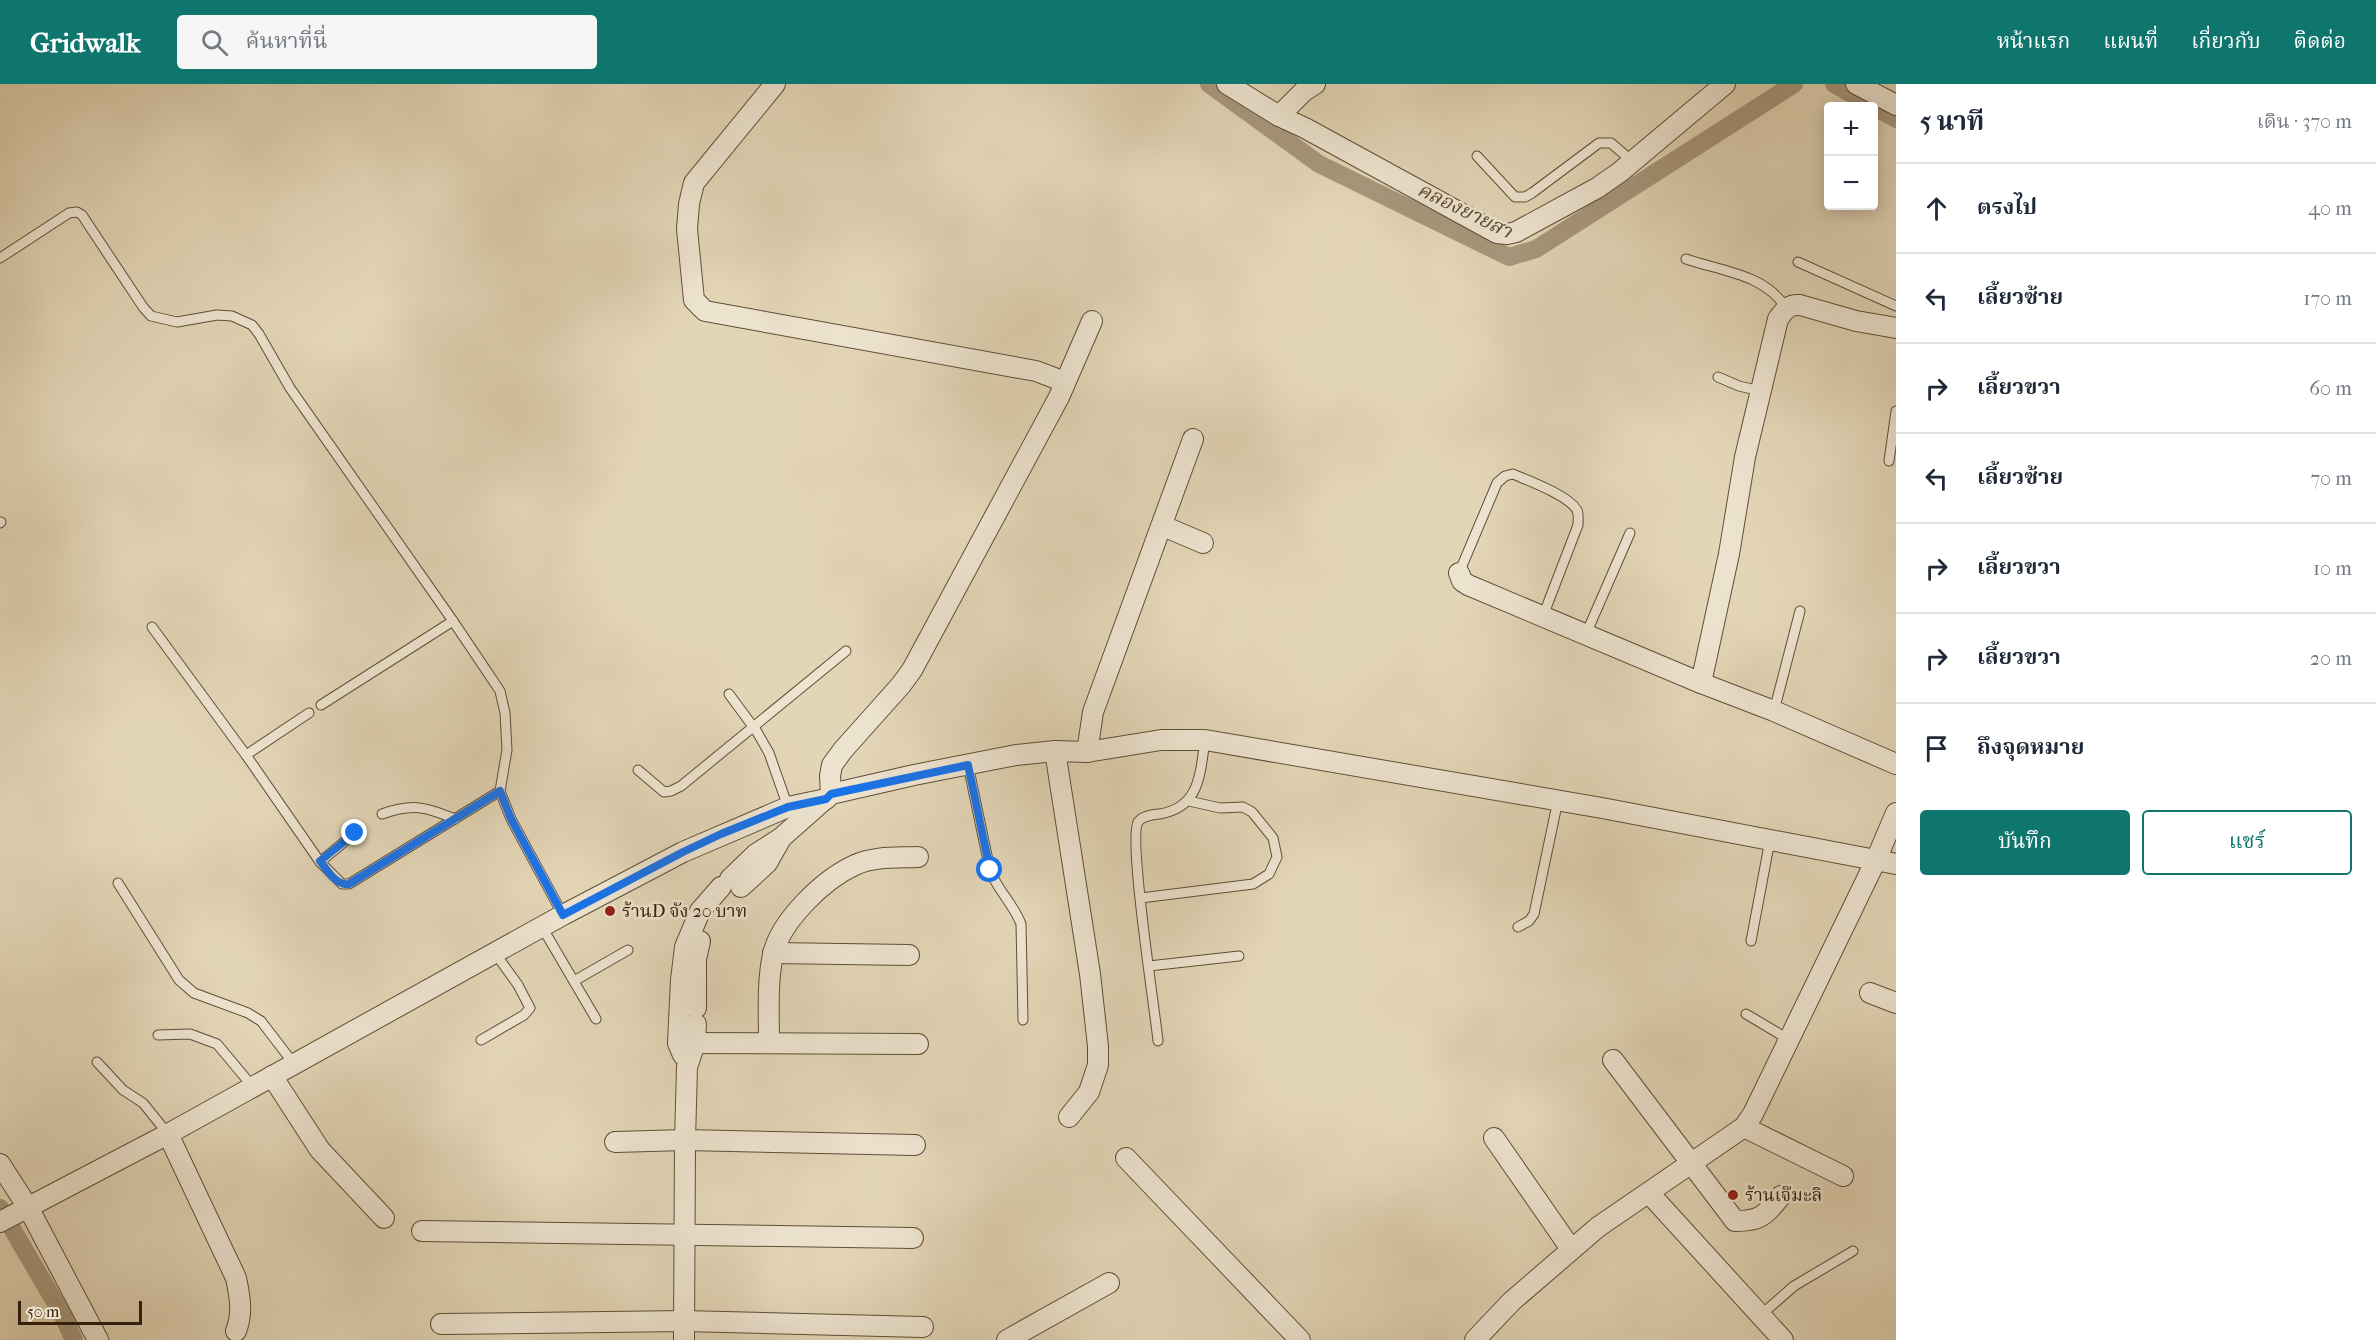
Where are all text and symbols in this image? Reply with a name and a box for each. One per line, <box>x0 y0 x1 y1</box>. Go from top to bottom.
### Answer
search box <box>177 15 597 69</box>
text: Gridwalk <box>30 26 141 59</box>
icon: search <box>198 26 231 59</box>
text: ค้นหาที่นี่ <box>246 28 327 54</box>
text: หน้าแรก <box>1997 29 2070 53</box>
text: แผนที่ <box>2103 29 2158 53</box>
text: เกี่ยวกับ <box>2191 29 2261 53</box>
text: ติดต่อ <box>2294 29 2346 53</box>
map controls <box>1824 102 1878 210</box>
button: + <box>1824 102 1878 156</box>
text: 5 นาที <box>1920 106 1984 137</box>
text: เดิน · 370 m <box>2257 110 2352 133</box>
button: − <box>1824 156 1878 210</box>
water label: คลองยายสา <box>1414 178 1517 244</box>
icon: ahead <box>1920 192 1953 225</box>
text: ตรงไป <box>1977 194 2037 220</box>
text: 40 m <box>2308 197 2352 220</box>
icon: left <box>1920 282 1953 315</box>
text: เลี้ยวซ้าย <box>1977 284 2063 310</box>
text: 170 m <box>2303 287 2352 310</box>
icon: right <box>1920 372 1953 405</box>
text: เลี้ยวขวา <box>1977 374 2061 400</box>
text: 60 m <box>2309 377 2352 400</box>
icon: left <box>1920 462 1953 495</box>
text: เลี้ยวซ้าย <box>1977 464 2063 490</box>
text: 70 m <box>2310 467 2352 490</box>
icon: right <box>1920 552 1953 585</box>
text: เลี้ยวขวา <box>1977 554 2061 580</box>
text: 10 m <box>2313 557 2352 580</box>
icon: right <box>1920 642 1953 675</box>
text: เลี้ยวขวา <box>1977 644 2061 670</box>
text: 20 m <box>2310 647 2352 670</box>
icon: arrive <box>1920 732 1953 765</box>
text: ถึงจุดหมาย <box>1977 734 2084 760</box>
button: บันทึก <box>1920 810 2130 875</box>
button: แชร์ <box>2142 810 2352 875</box>
route end <box>341 819 367 845</box>
route start <box>976 856 1002 882</box>
place label: ร้านD จัง 20 บาท <box>622 901 747 922</box>
marker: ร้านD จัง 20 บาท <box>603 904 617 918</box>
place label: ร้านเจ๊มะลิ <box>1745 1185 1822 1206</box>
marker: ร้านเจ๊มะลิ <box>1726 1188 1740 1202</box>
scale bar <box>18 1298 142 1326</box>
text: 50 m <box>27 1302 59 1321</box>

